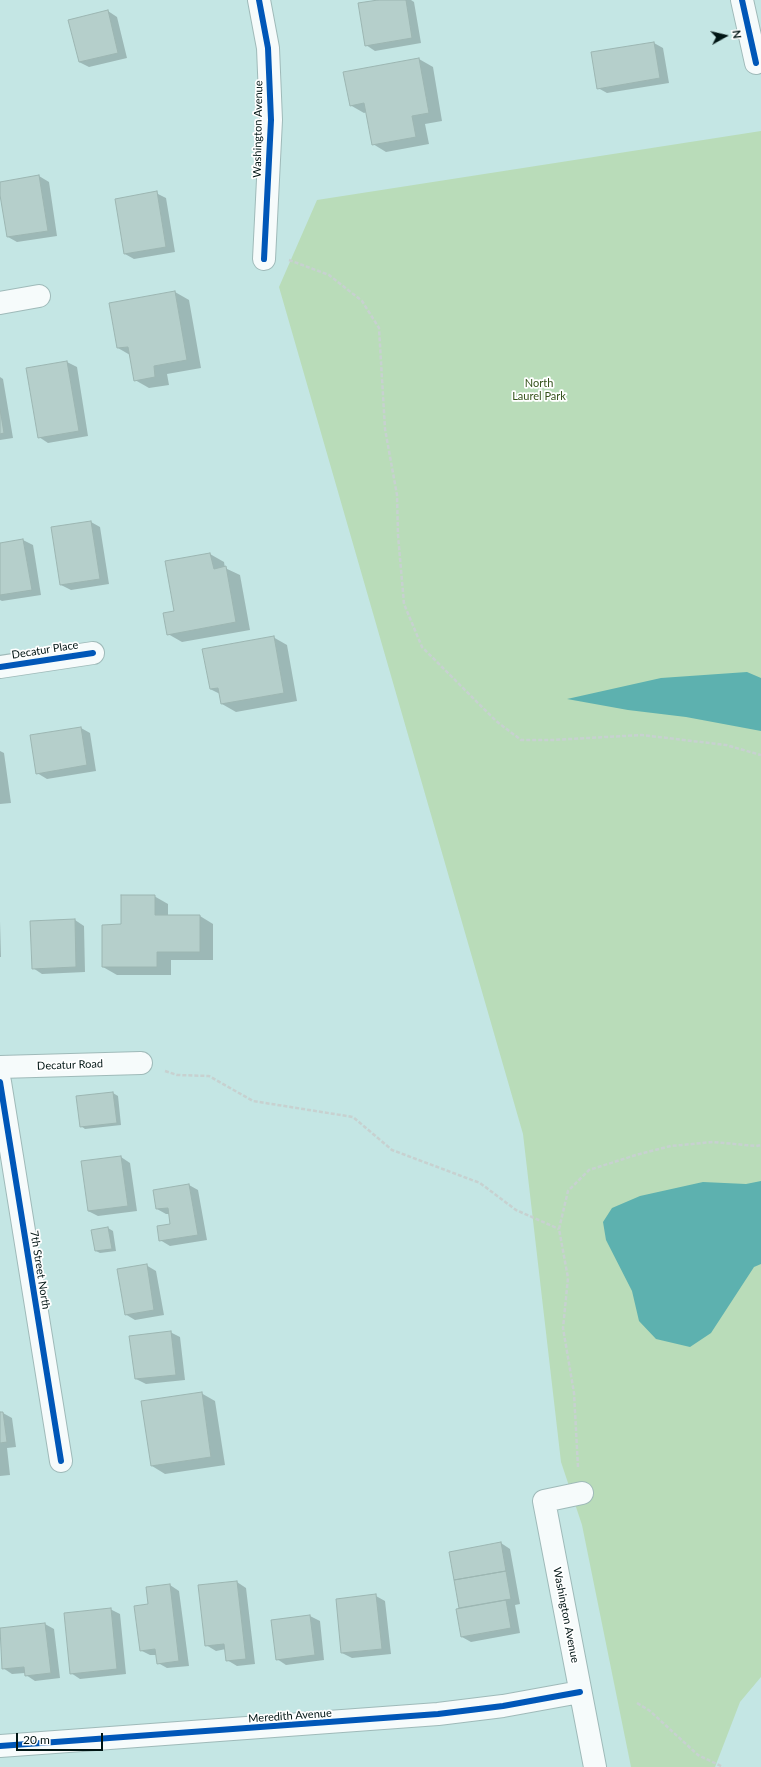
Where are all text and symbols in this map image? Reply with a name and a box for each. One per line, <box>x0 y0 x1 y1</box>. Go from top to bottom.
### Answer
north arrow <box>705 16 745 56</box>
text: N <box>730 29 744 39</box>
street label: Washington Avenue <box>251 80 265 178</box>
park label: North Laurel Park <box>512 376 566 402</box>
street label: Decatur Place <box>11 638 79 662</box>
street label: Decatur Road <box>37 1057 103 1073</box>
street label: 7th Street North <box>27 1230 53 1310</box>
street label: Washington Avenue <box>550 1566 582 1664</box>
street label: Meredith Avenue <box>248 1707 332 1725</box>
scale bar <box>18 1725 105 1751</box>
text: 20 m <box>23 1732 50 1747</box>

